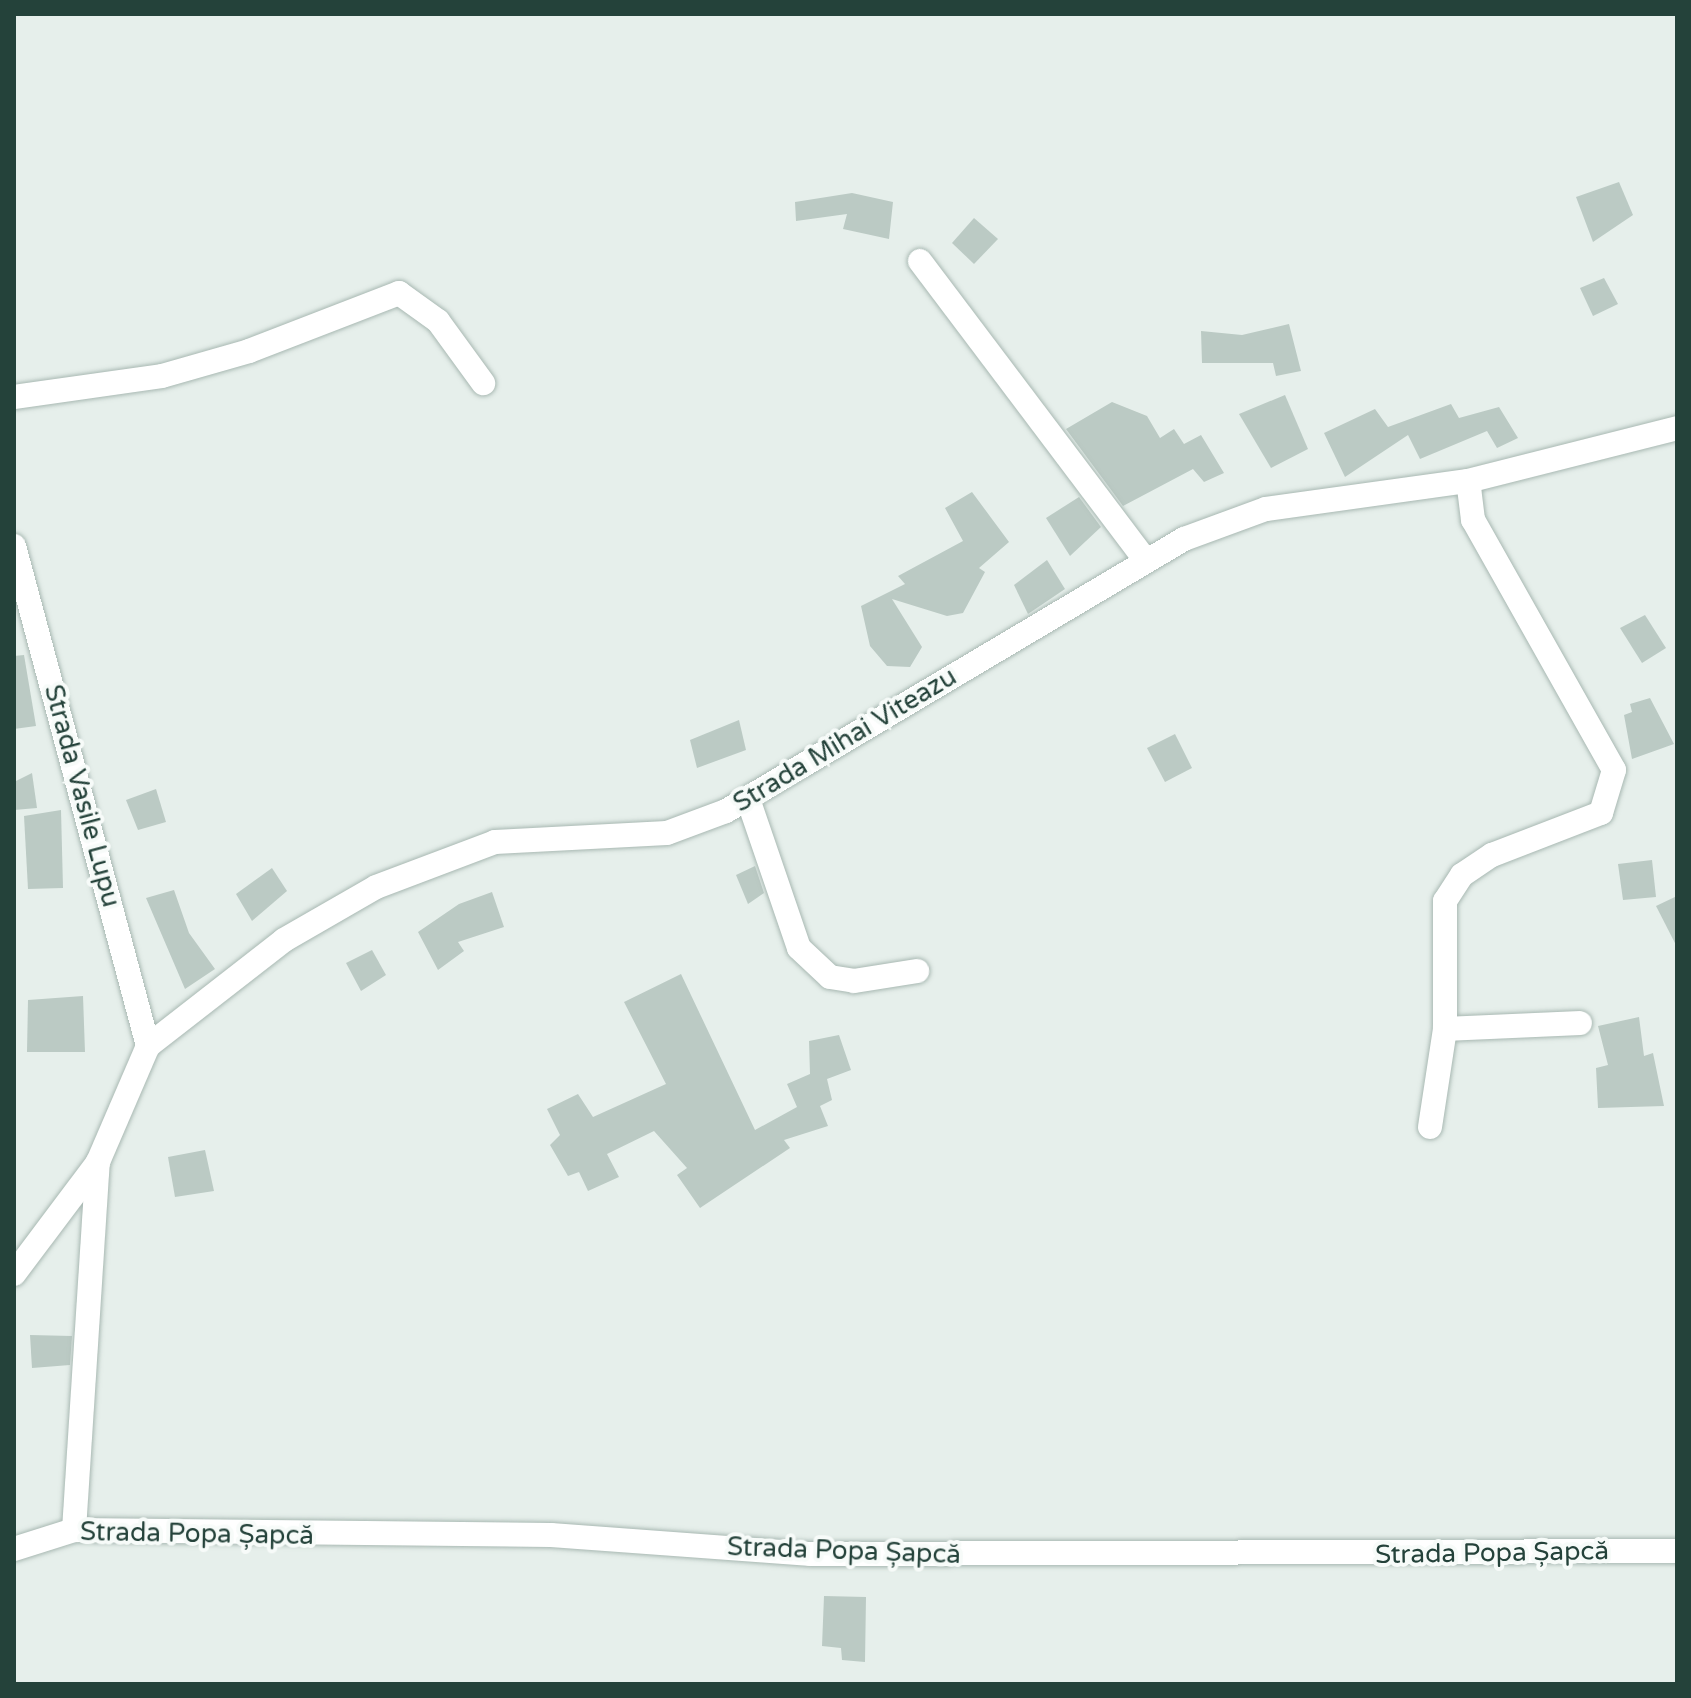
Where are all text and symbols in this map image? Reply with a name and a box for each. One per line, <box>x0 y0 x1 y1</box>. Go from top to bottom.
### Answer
street label: Strada Mihai Viteazu <box>728 661 962 819</box>
street label: Strada Vasile Lupu <box>37 681 127 911</box>
street label: Strada Popa Șapcă <box>80 1516 314 1552</box>
street label: Strada Popa Șapcă <box>727 1531 961 1571</box>
street label: Strada Popa Șapcă <box>1375 1535 1609 1571</box>

